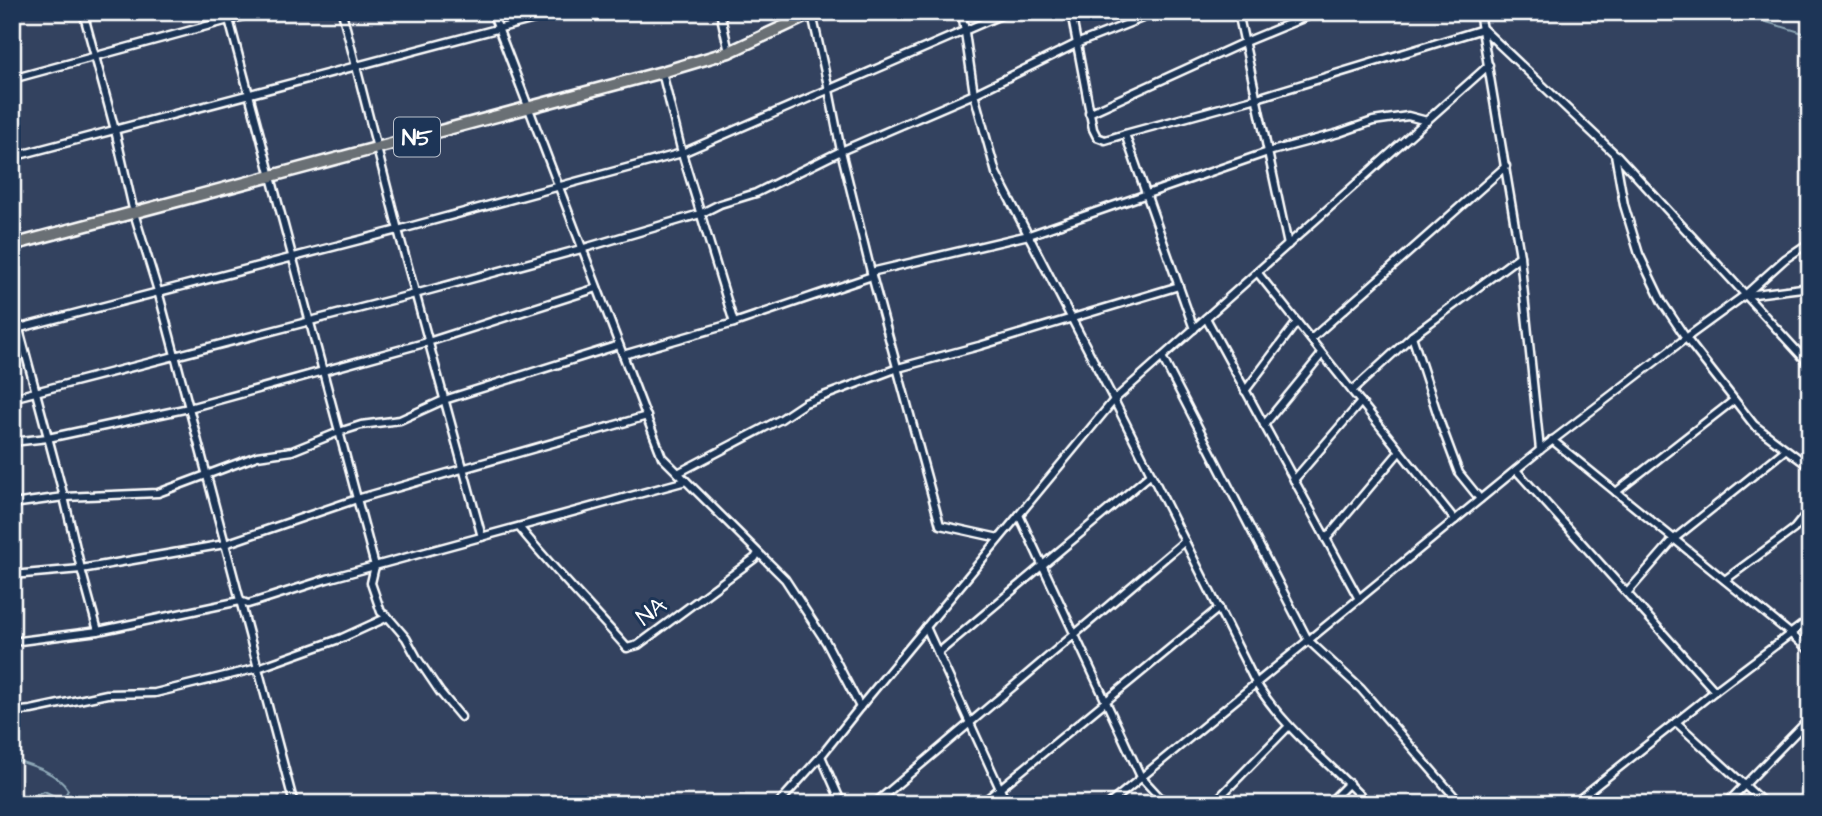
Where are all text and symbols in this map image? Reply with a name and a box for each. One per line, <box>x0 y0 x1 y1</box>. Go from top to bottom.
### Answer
road number: N5 <box>394 118 440 156</box>
street label: NA <box>629 589 674 635</box>

